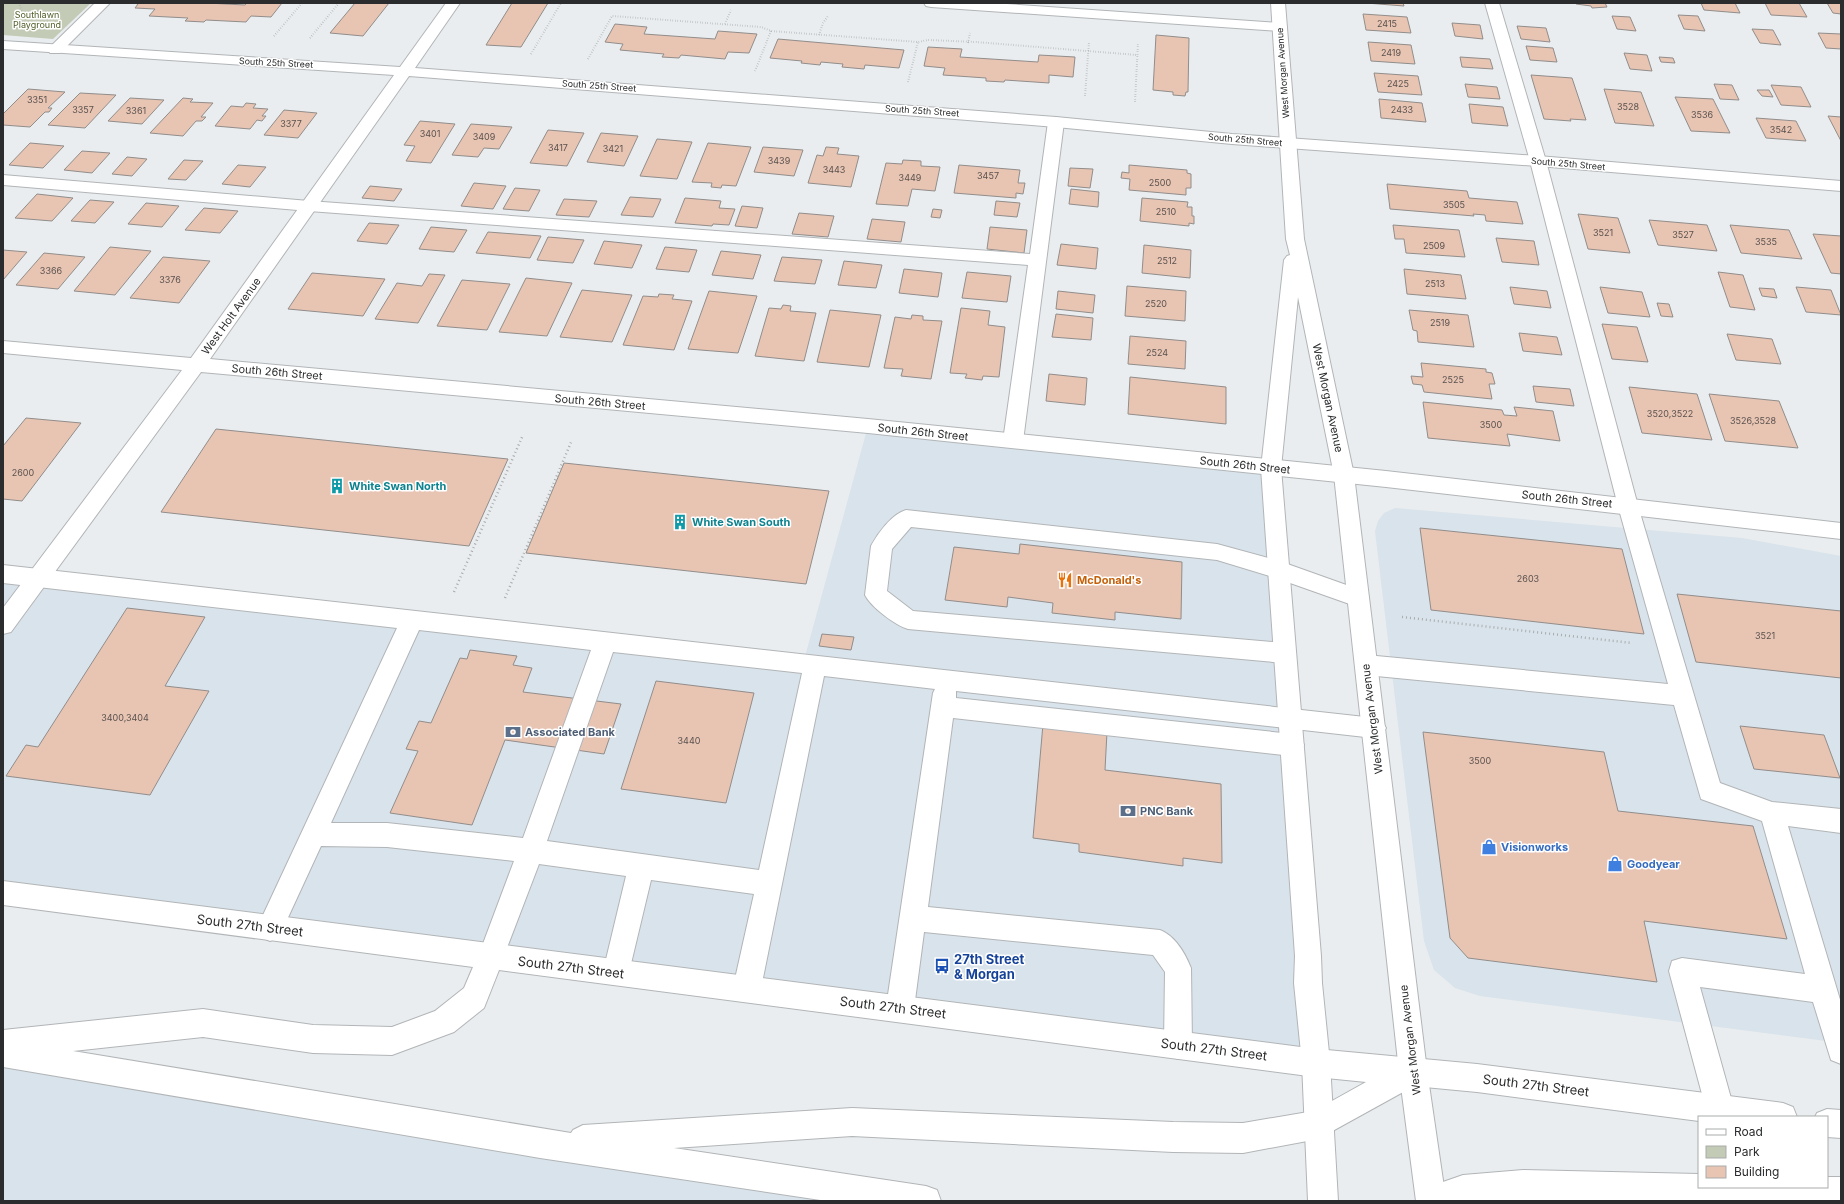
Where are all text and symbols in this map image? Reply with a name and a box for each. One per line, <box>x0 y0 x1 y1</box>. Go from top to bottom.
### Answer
park label: Southlawn Playground <box>13 9 61 30</box>
house number: 2415 <box>1377 18 1397 29</box>
street label: West Morgan Avenue <box>1274 27 1291 119</box>
house number: 2419 <box>1381 47 1402 58</box>
street label: South 25th Street <box>239 55 314 70</box>
street label: South 25th Street <box>562 77 637 94</box>
house number: 2425 <box>1387 78 1409 89</box>
house number: 3351 <box>27 94 47 105</box>
house number: 3528 <box>1617 101 1639 112</box>
street label: South 25th Street <box>885 102 960 119</box>
house number: 3357 <box>72 104 94 115</box>
house number: 2433 <box>1391 104 1414 115</box>
house number: 3361 <box>126 105 146 116</box>
house number: 3536 <box>1691 109 1714 120</box>
house number: 3377 <box>280 118 302 129</box>
house number: 3542 <box>1770 124 1792 135</box>
house number: 3401 <box>420 128 440 139</box>
house number: 3409 <box>473 131 496 142</box>
street label: South 25th Street <box>1207 131 1283 148</box>
house number: 3417 <box>548 142 568 153</box>
house number: 3421 <box>603 143 623 154</box>
house number: 3439 <box>768 155 791 166</box>
street label: South 25th Street <box>1530 155 1606 172</box>
house number: 3443 <box>823 164 846 175</box>
house number: 3457 <box>977 170 999 181</box>
house number: 3449 <box>899 172 922 183</box>
house number: 2500 <box>1149 177 1171 188</box>
house number: 3505 <box>1443 199 1465 210</box>
house number: 2510 <box>1156 206 1176 217</box>
house number: 3521 <box>1593 227 1613 238</box>
house number: 3527 <box>1672 229 1694 240</box>
house number: 3535 <box>1755 236 1777 247</box>
house number: 2509 <box>1423 240 1446 251</box>
house number: 2512 <box>1157 255 1177 266</box>
house number: 3366 <box>40 265 63 276</box>
house number: 3376 <box>159 274 181 285</box>
street label: West Holt Avenue <box>198 275 264 357</box>
house number: 2513 <box>1425 278 1446 289</box>
house number: 2520 <box>1145 298 1167 309</box>
house number: 2519 <box>1430 317 1451 328</box>
street label: West Morgan Avenue <box>1310 342 1346 454</box>
house number: 2524 <box>1146 347 1168 358</box>
street label: South 26th Street <box>231 361 323 383</box>
house number: 2525 <box>1442 374 1464 385</box>
street label: South 26th Street <box>554 391 646 413</box>
house number: 3520,3522 <box>1647 408 1693 419</box>
house number: 3526,3528 <box>1730 415 1777 426</box>
house number: 3500 <box>1480 419 1503 430</box>
street label: South 26th Street <box>877 420 969 444</box>
street label: South 26th Street <box>1199 453 1291 477</box>
house number: 2600 <box>12 467 35 478</box>
building icon: White Swan North <box>328 477 346 495</box>
place label: White Swan North <box>349 479 447 493</box>
street label: South 26th Street <box>1521 487 1613 511</box>
building icon: White Swan South <box>671 513 689 531</box>
place label: White Swan South <box>692 515 791 529</box>
restaurant icon: McDonald's <box>1056 571 1074 589</box>
place label: McDonald's <box>1077 573 1141 587</box>
house number: 2603 <box>1517 573 1540 584</box>
house number: 3521 <box>1755 630 1775 641</box>
street label: West Morgan Avenue <box>1358 663 1386 775</box>
house number: 3400,3404 <box>101 712 149 723</box>
bank icon: Associated Bank <box>504 723 522 741</box>
place label: Associated Bank <box>525 725 616 739</box>
house number: 3440 <box>678 735 701 746</box>
house number: 3500 <box>1469 755 1492 766</box>
bank icon: PNC Bank <box>1119 802 1137 820</box>
place label: PNC Bank <box>1140 804 1194 818</box>
shop icon: Visionworks <box>1480 838 1498 856</box>
place label: Visionworks <box>1501 840 1568 854</box>
shop icon: Goodyear <box>1606 855 1624 873</box>
place label: Goodyear <box>1627 857 1680 871</box>
street label: South 27th Street <box>196 911 304 939</box>
place label: 27th Street & Morgan <box>954 951 1024 982</box>
street label: South 27th Street <box>517 953 625 981</box>
bus stop icon: 27th Street & Morgan <box>933 957 951 975</box>
street label: West Morgan Avenue <box>1396 984 1424 1096</box>
street label: South 27th Street <box>839 993 947 1021</box>
street label: South 27th Street <box>1160 1035 1268 1063</box>
street label: South 27th Street <box>1482 1071 1590 1099</box>
legend <box>1698 1116 1828 1188</box>
text: Road <box>1734 1124 1763 1139</box>
text: Park <box>1734 1144 1760 1159</box>
text: Building <box>1734 1164 1779 1179</box>

